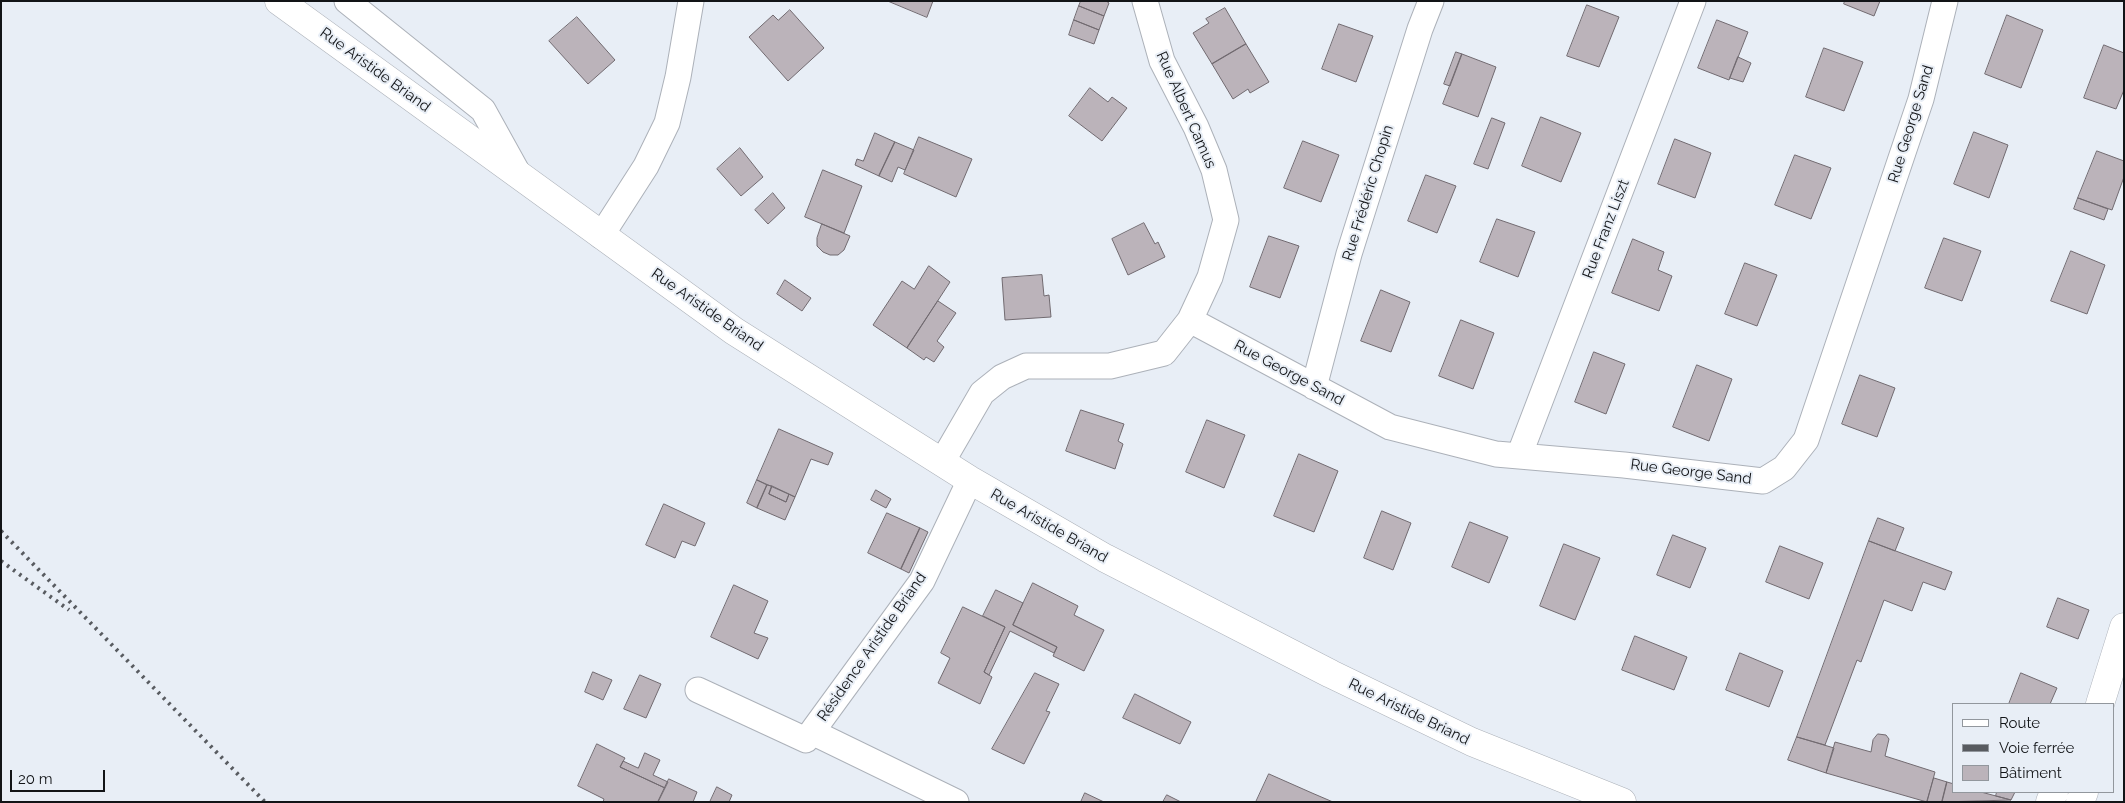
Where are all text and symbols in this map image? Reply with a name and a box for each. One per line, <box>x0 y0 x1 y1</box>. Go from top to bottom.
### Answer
street label: Rue Aristide Briand <box>316 24 434 116</box>
street label: Rue Albert Camus <box>1152 49 1220 171</box>
street label: Rue George Sand <box>1885 63 1937 185</box>
street label: Rue Frédéric Chopin <box>1339 123 1397 263</box>
street label: Rue Franz Liszt <box>1579 177 1633 281</box>
street label: Rue Aristide Briand <box>648 265 766 355</box>
street label: Rue George Sand <box>1231 336 1347 410</box>
street label: Rue George Sand <box>1629 456 1753 488</box>
street label: Rue Aristide Briand <box>987 485 1111 567</box>
street label: Résidence Aristide Briand <box>814 569 930 725</box>
street label: Rue Aristide Briand <box>1346 675 1472 749</box>
legend <box>1952 703 2115 793</box>
text: Route <box>1999 714 2040 732</box>
text: Voie ferrée <box>1999 739 2074 757</box>
scale bar <box>12 760 108 792</box>
text: Bâtiment <box>1999 764 2062 782</box>
text: 20 m <box>18 770 53 788</box>

